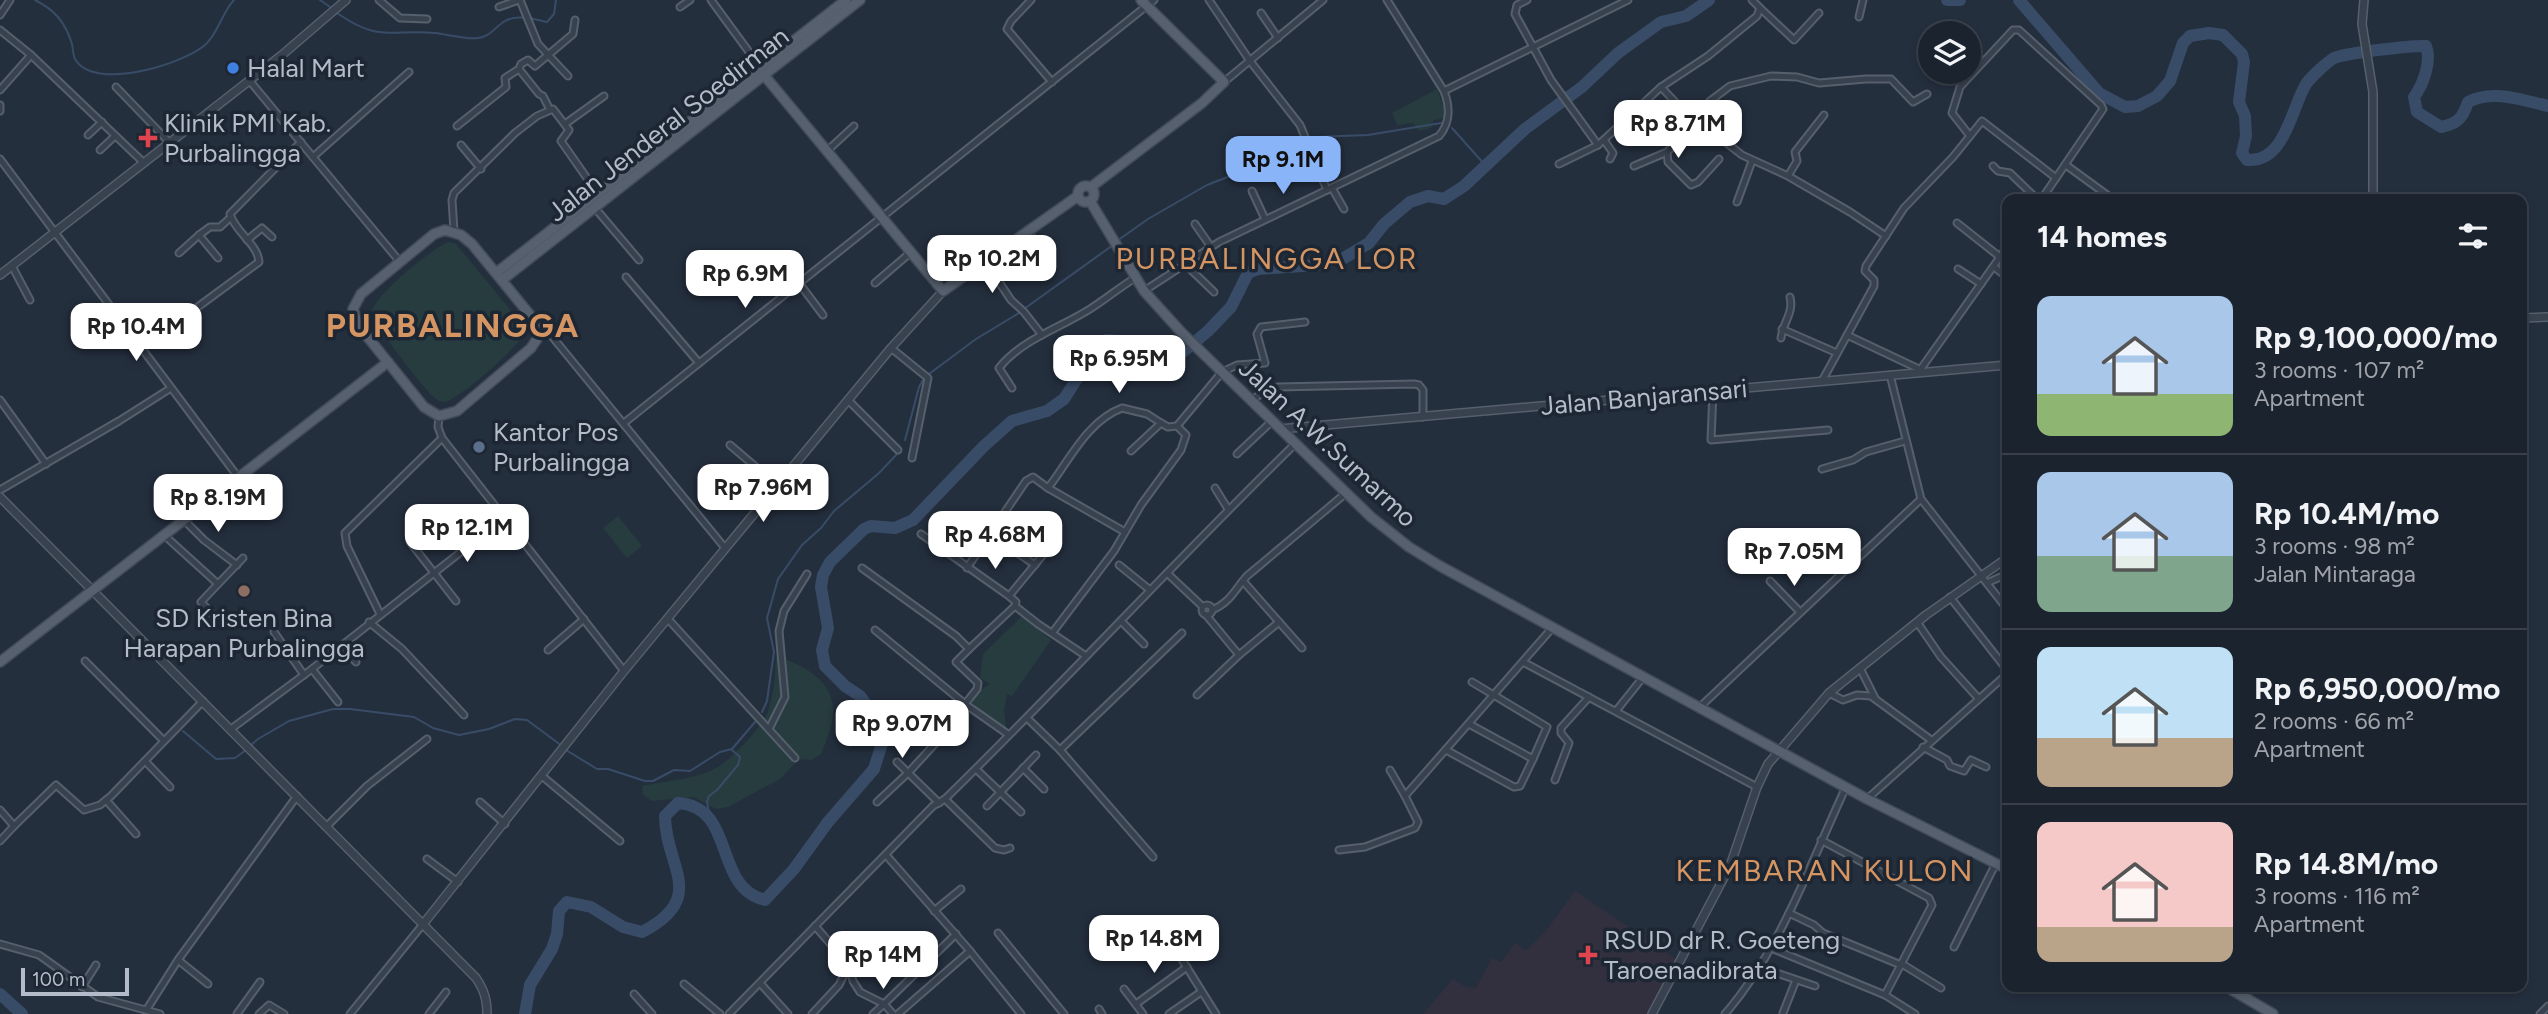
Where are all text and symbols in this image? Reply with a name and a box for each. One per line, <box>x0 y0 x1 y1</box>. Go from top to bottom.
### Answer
street label: Jalan Jenderal Soedirman <box>541 20 795 228</box>
map controls <box>1918 21 1981 84</box>
button: layers <box>1918 21 1981 84</box>
place label: Halal Mart <box>247 52 365 84</box>
marker: Halal Mart <box>225 60 241 76</box>
pin: Rp 8.71M <box>1606 100 1750 160</box>
place label: Klinik PMI Kab. Purbalingga <box>164 107 331 169</box>
text: Rp 8.71M <box>1630 109 1726 137</box>
marker: Klinik PMI Kab. Purbalingga <box>138 128 158 148</box>
pin: Rp 9.1M <box>1218 136 1348 196</box>
text: Rp 9.1M <box>1242 145 1324 173</box>
icon: filters <box>2454 217 2492 255</box>
text: 14 homes <box>2037 218 2167 255</box>
pin: Rp 10.2M <box>920 236 1064 295</box>
district label: PURBALINGGA LOR <box>1115 240 1419 277</box>
text: Rp 10.2M <box>943 244 1041 272</box>
pin: Rp 6.9M <box>680 250 810 310</box>
text: Rp 6.9M <box>702 259 788 287</box>
pin: Rp 10.4M <box>64 304 208 363</box>
district label: PURBALINGGA <box>326 306 580 345</box>
text: Rp 10.4M <box>87 312 185 340</box>
text: Rp 9,100,000/mo <box>2254 319 2498 356</box>
icon: home <box>2093 324 2177 408</box>
pin: Rp 6.95M <box>1047 336 1191 395</box>
text: Rp 6.95M <box>1069 344 1169 372</box>
street label: Jalan A.W.Sumarmo <box>1232 352 1424 534</box>
text: 3 rooms · 107 m² <box>2254 356 2424 384</box>
street label: Jalan Banjaransari <box>1539 372 1749 422</box>
text: Apartment <box>2254 384 2365 412</box>
place label: Kantor Pos Purbalingga <box>493 416 630 478</box>
marker: Kantor Pos Purbalingga <box>471 439 487 455</box>
pin: Rp 7.96M <box>691 464 835 524</box>
text: Rp 7.96M <box>713 473 813 501</box>
pin: Rp 8.19M <box>146 475 290 534</box>
text: Rp 8.19M <box>170 483 266 511</box>
text: Rp 10.4M/mo <box>2254 495 2439 532</box>
icon: home <box>2093 500 2177 584</box>
pin: Rp 12.1M <box>395 504 539 564</box>
pin: Rp 4.68M <box>923 512 1067 571</box>
text: Rp 12.1M <box>421 513 513 541</box>
text: Rp 4.68M <box>944 520 1046 548</box>
pin: Rp 7.05M <box>1722 528 1866 588</box>
text: 3 rooms · 98 m² <box>2254 532 2415 560</box>
text: Rp 7.05M <box>1744 537 1844 565</box>
text: Jalan Mintaraga <box>2254 560 2416 588</box>
marker: SD Kristen Bina Harapan Purbalingga <box>236 583 252 599</box>
place label: SD Kristen Bina Harapan Purbalingga <box>123 602 365 664</box>
text: Rp 6,950,000/mo <box>2254 670 2500 707</box>
icon: home <box>2093 675 2177 759</box>
pin: Rp 9.07M <box>830 700 974 760</box>
text: 2 rooms · 66 m² <box>2254 707 2414 735</box>
text: Rp 9.07M <box>852 709 952 737</box>
text: Apartment <box>2254 735 2365 763</box>
text: Rp 14.8M/mo <box>2254 845 2438 882</box>
icon: home <box>2093 850 2177 934</box>
district label: KEMBARAN KULON <box>1676 852 1974 889</box>
text: 3 rooms · 116 m² <box>2254 882 2420 910</box>
text: Apartment <box>2254 910 2365 938</box>
pin: Rp 14.8M <box>1082 916 1226 975</box>
text: Rp 14.8M <box>1105 924 1203 952</box>
place label: RSUD dr R. Goeteng Taroenadibrata <box>1604 924 1840 986</box>
pin: Rp 14M <box>826 932 940 991</box>
text: Rp 14M <box>844 940 922 968</box>
marker: RSUD dr R. Goeteng Taroenadibrata <box>1578 945 1598 965</box>
scale bar <box>21 965 130 997</box>
text: 100 m <box>32 968 85 991</box>

